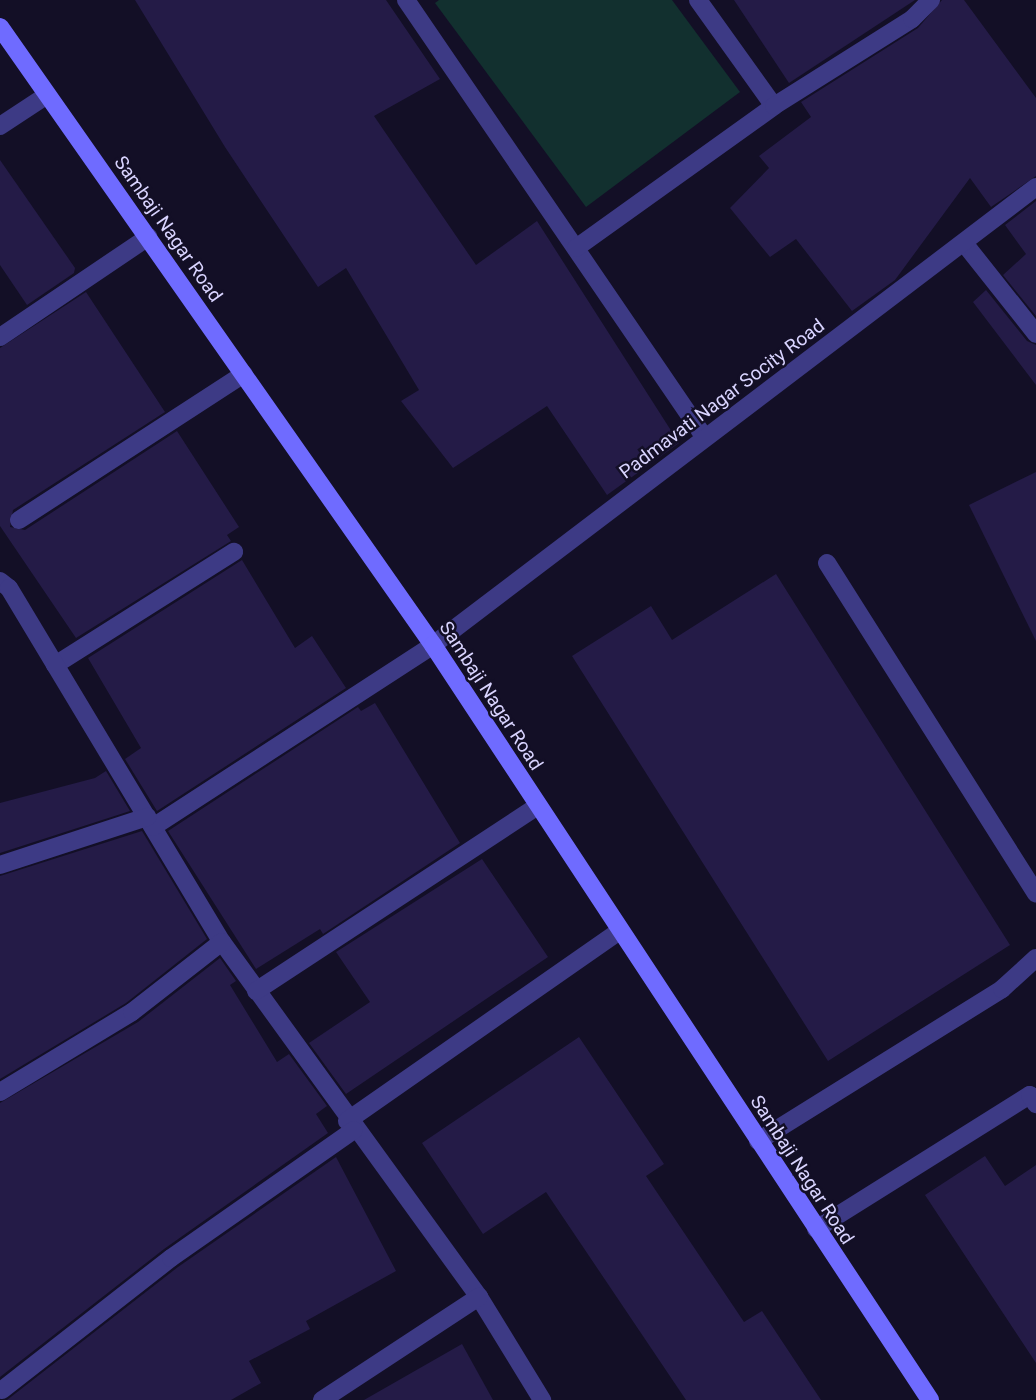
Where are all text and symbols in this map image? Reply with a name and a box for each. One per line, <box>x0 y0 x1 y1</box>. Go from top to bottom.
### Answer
street label: Sambaji Nagar Road <box>109 152 227 306</box>
street label: Padmavati Nagar Socity Road <box>615 314 829 484</box>
street label: Sambaji Nagar Road <box>434 617 548 775</box>
street label: Sambaji Nagar Road <box>745 1091 859 1249</box>

